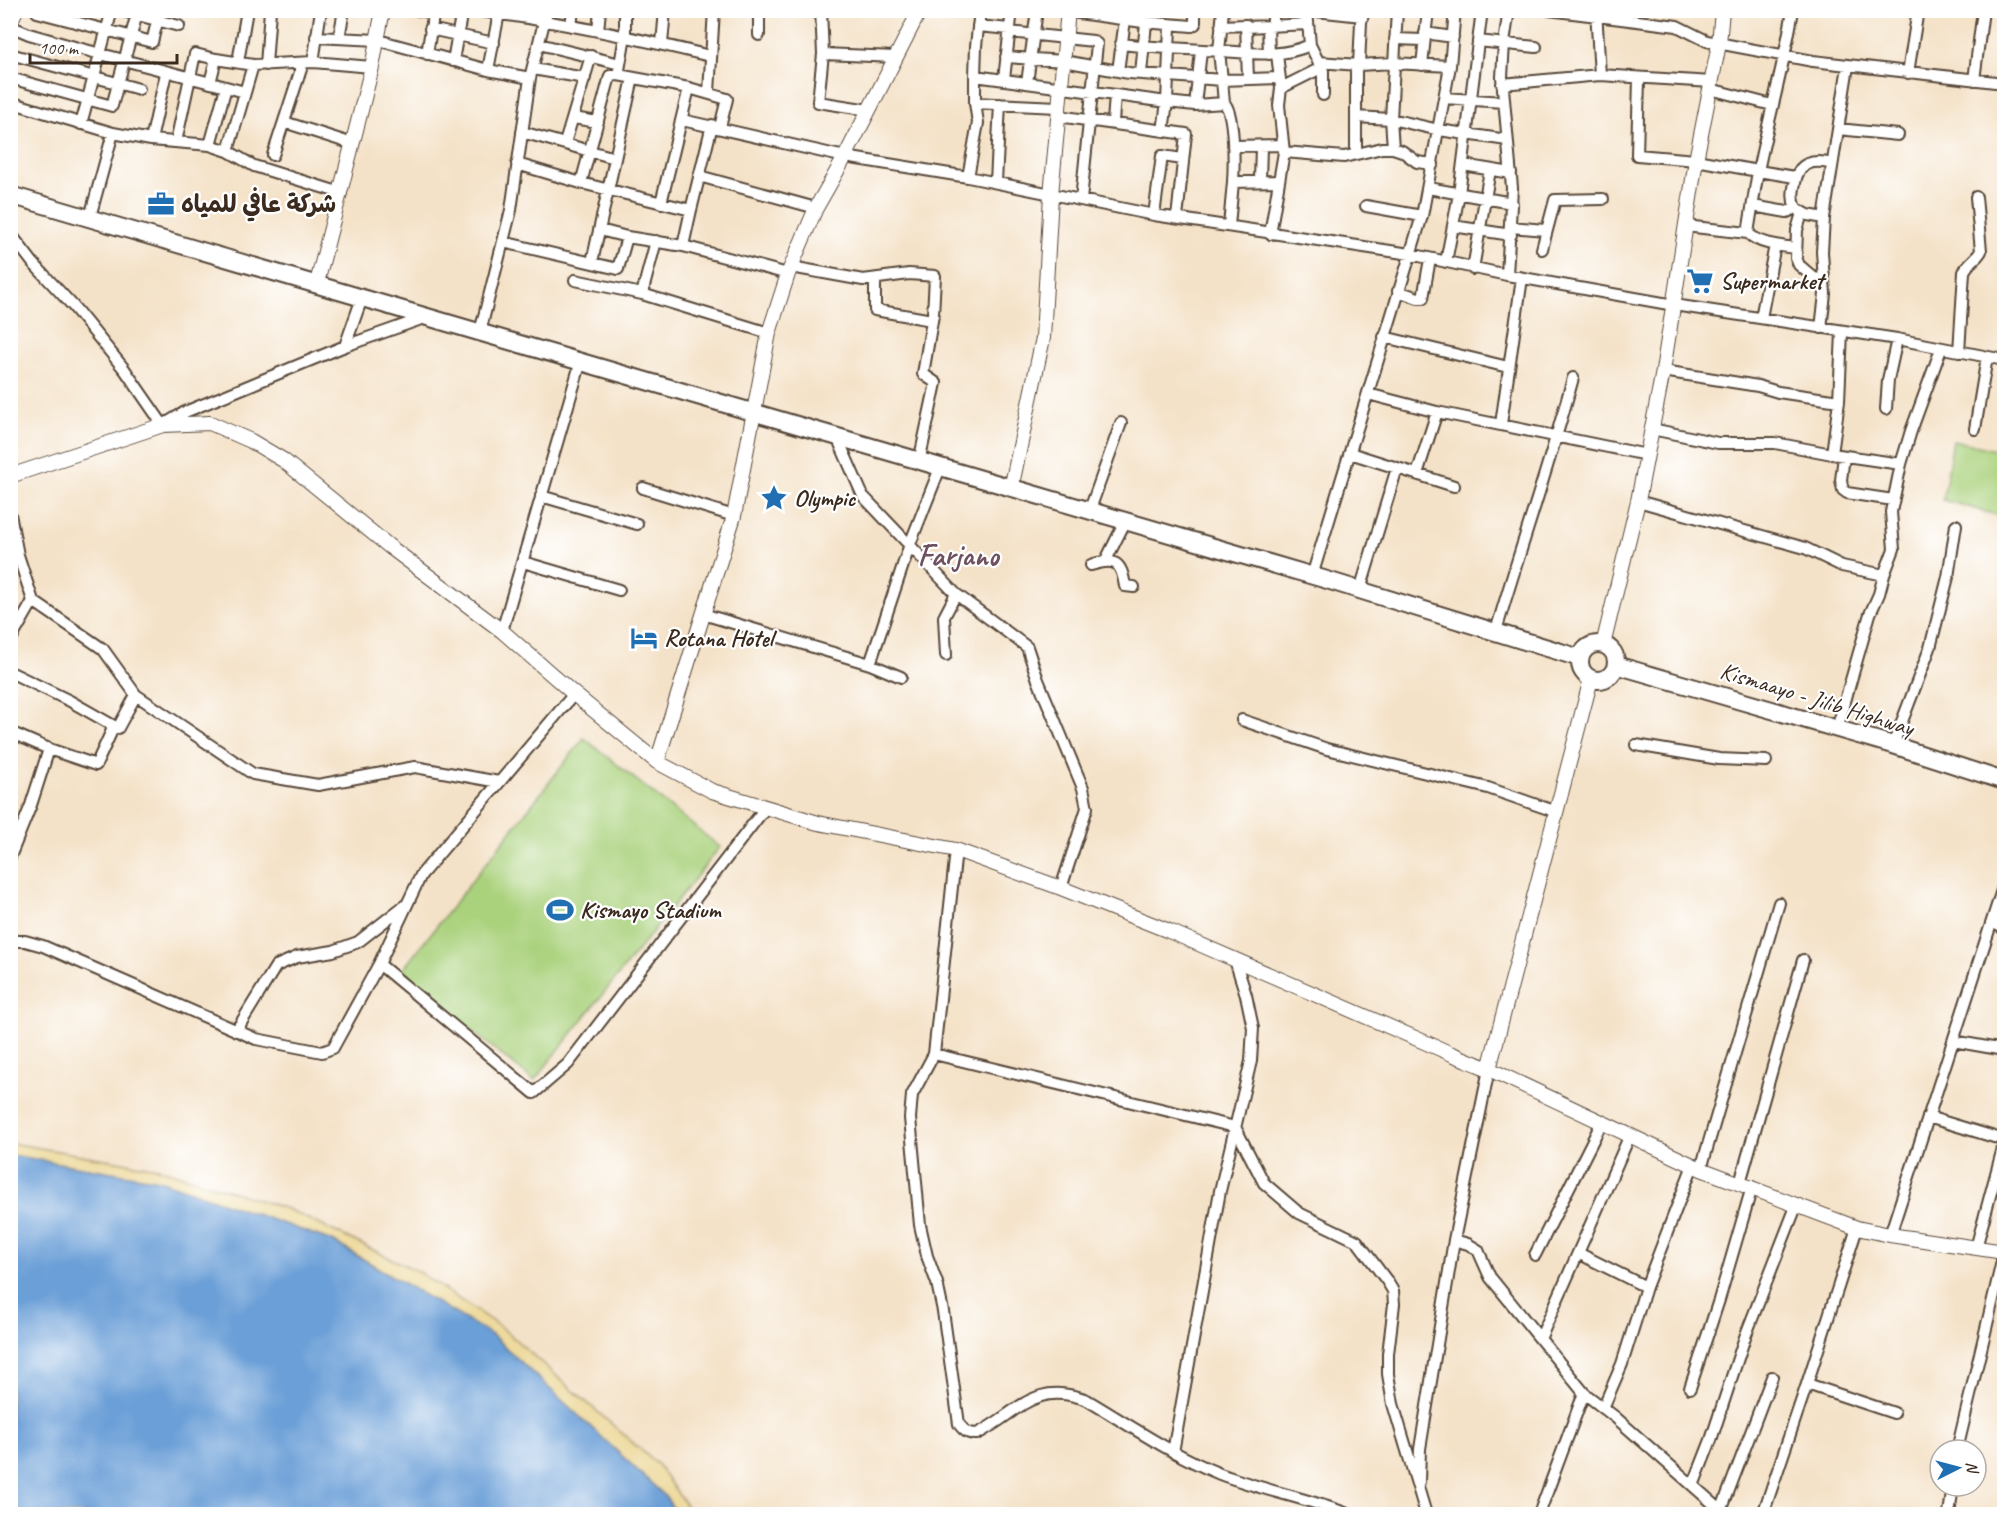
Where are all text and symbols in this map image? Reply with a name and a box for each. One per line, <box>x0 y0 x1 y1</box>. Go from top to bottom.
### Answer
scale bar <box>30 27 177 65</box>
text: 100 m <box>39 37 80 59</box>
place label: شركة عافي للمياه <box>181 187 336 222</box>
office icon: شركة عافي للمياه <box>146 189 176 219</box>
supermarket icon: Supermarket <box>1685 266 1715 296</box>
place label: Supermarket <box>1720 266 1827 296</box>
place icon: Olympic <box>759 483 789 513</box>
place label: Olympic <box>794 483 856 513</box>
district label: Farjano <box>918 536 1000 574</box>
hotel icon: Rotana Hotel <box>629 623 659 653</box>
place label: Rotana Hotel <box>664 623 778 653</box>
street label: Kismaayo - Jilib Highway <box>1717 655 1919 743</box>
sports icon: Kismayo Stadium <box>545 895 575 925</box>
place label: Kismayo Stadium <box>580 895 722 925</box>
north arrow <box>1928 1438 1988 1498</box>
text: N <box>1961 1461 1983 1476</box>

